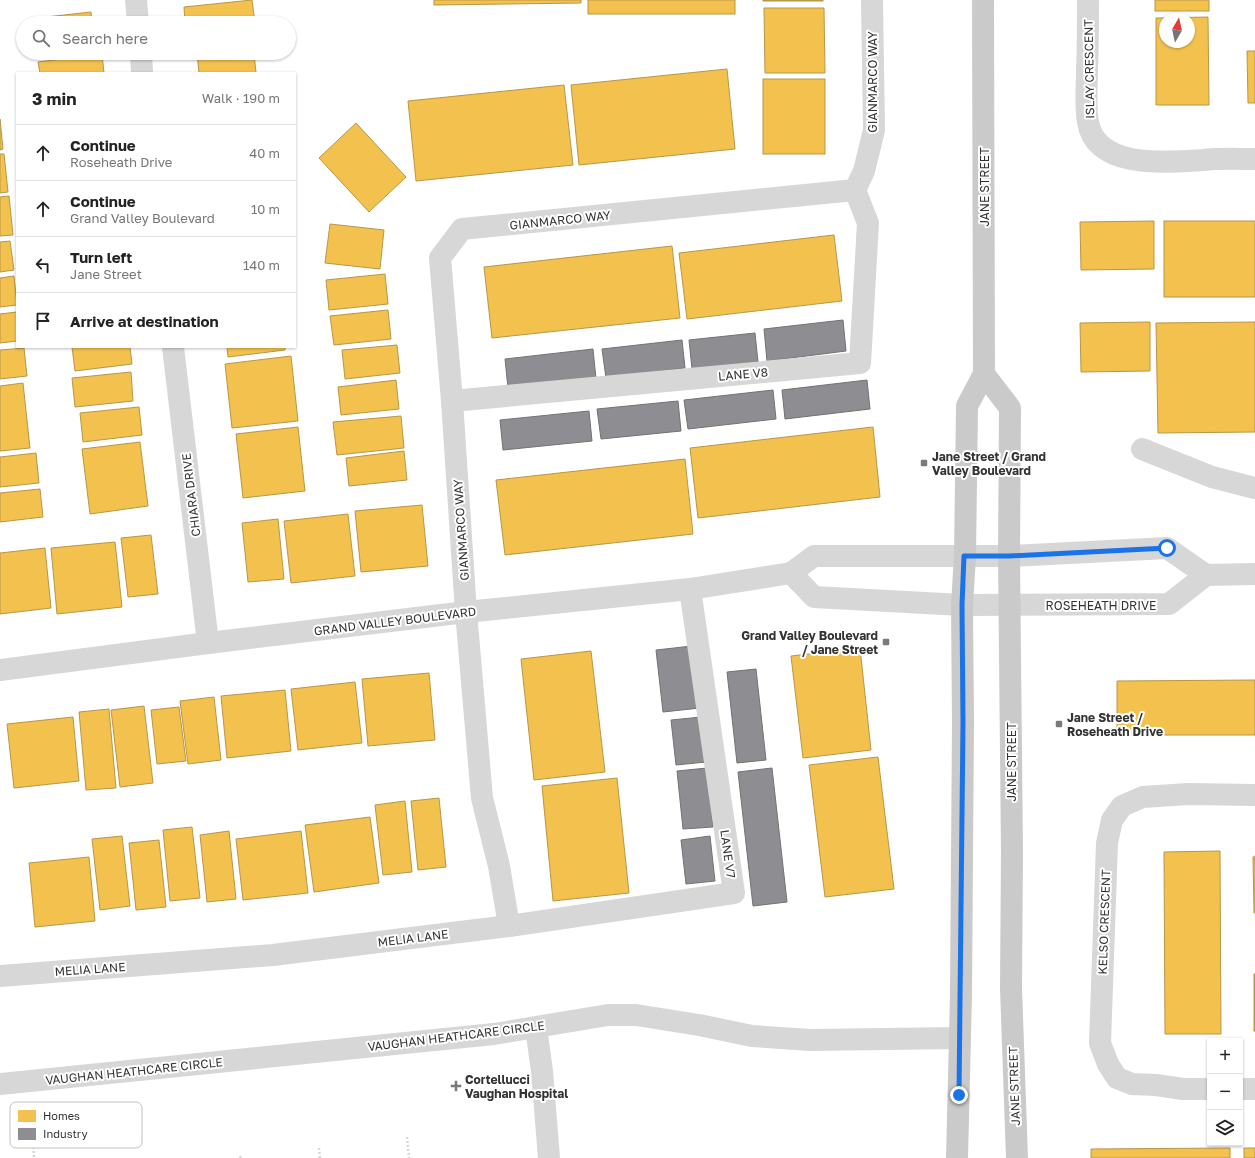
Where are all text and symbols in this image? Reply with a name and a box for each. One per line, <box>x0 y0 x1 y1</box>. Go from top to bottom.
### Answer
north arrow <box>1159 12 1195 48</box>
search box <box>16 16 296 60</box>
street label: ISLAY CRESCENT <box>1081 19 1097 119</box>
icon: search <box>30 27 52 49</box>
text: Search here <box>62 29 148 47</box>
street label: GIANMARCO WAY <box>865 31 880 133</box>
text: 3 min <box>32 88 76 109</box>
text: Walk · 190 m <box>202 90 280 106</box>
text: Continue <box>70 136 136 154</box>
icon: ahead <box>32 142 54 164</box>
text: 40 m <box>249 145 280 161</box>
street label: JANE STREET <box>977 147 992 227</box>
text: Roseheath Drive <box>70 154 172 170</box>
text: Continue <box>70 192 136 210</box>
icon: ahead <box>32 198 54 220</box>
text: 10 m <box>251 201 280 217</box>
street label: GIANMARCO WAY <box>509 207 611 233</box>
text: Grand Valley Boulevard <box>70 210 215 226</box>
text: Turn left <box>70 248 132 266</box>
icon: left <box>32 254 54 276</box>
text: 140 m <box>243 257 280 273</box>
text: Jane Street <box>70 266 142 282</box>
icon: arrive <box>32 310 54 332</box>
text: Arrive at destination <box>70 312 219 330</box>
street label: LANE V8 <box>717 364 769 384</box>
place label: Jane Street / Grand Valley Boulevard <box>932 449 1046 478</box>
street label: CHIARA DRIVE <box>178 452 204 538</box>
marker: Jane Street / Grand Valley Boulevard <box>919 458 929 468</box>
street label: GIANMARCO WAY <box>450 479 472 581</box>
route start <box>1158 539 1176 557</box>
street label: ROSEHEATH DRIVE <box>1046 598 1156 613</box>
street label: GRAND VALLEY BOULEVARD <box>313 604 477 638</box>
place label: Grand Valley Boulevard / Jane Street <box>741 628 878 657</box>
marker: Grand Valley Boulevard / Jane Street <box>881 637 891 647</box>
place label: Jane Street / Roseheath Drive <box>1067 710 1163 739</box>
marker: Jane Street / Roseheath Drive <box>1054 719 1064 729</box>
street label: JANE STREET <box>1004 722 1019 802</box>
street label: LANE V7 <box>717 829 739 879</box>
street label: KELSO CRESCENT <box>1095 869 1113 975</box>
street label: MELIA LANE <box>377 926 449 950</box>
street label: MELIA LANE <box>54 959 126 979</box>
street label: VAUGHAN HEATHCARE CIRCLE <box>367 1018 545 1054</box>
map controls <box>1207 1038 1243 1146</box>
button: + <box>1207 1038 1243 1074</box>
street label: JANE STREET <box>1005 1046 1023 1126</box>
street label: VAUGHAN HEATHCARE CIRCLE <box>45 1054 223 1088</box>
place label: Cortellucci Vaughan Hospital <box>465 1072 568 1101</box>
button: − <box>1207 1074 1243 1110</box>
marker: Cortellucci Vaughan Hospital <box>450 1080 462 1092</box>
route end <box>950 1086 968 1104</box>
legend <box>10 1102 142 1148</box>
text: Homes <box>43 1109 80 1122</box>
button: layers <box>1207 1110 1243 1146</box>
text: Industry <box>43 1127 88 1140</box>

